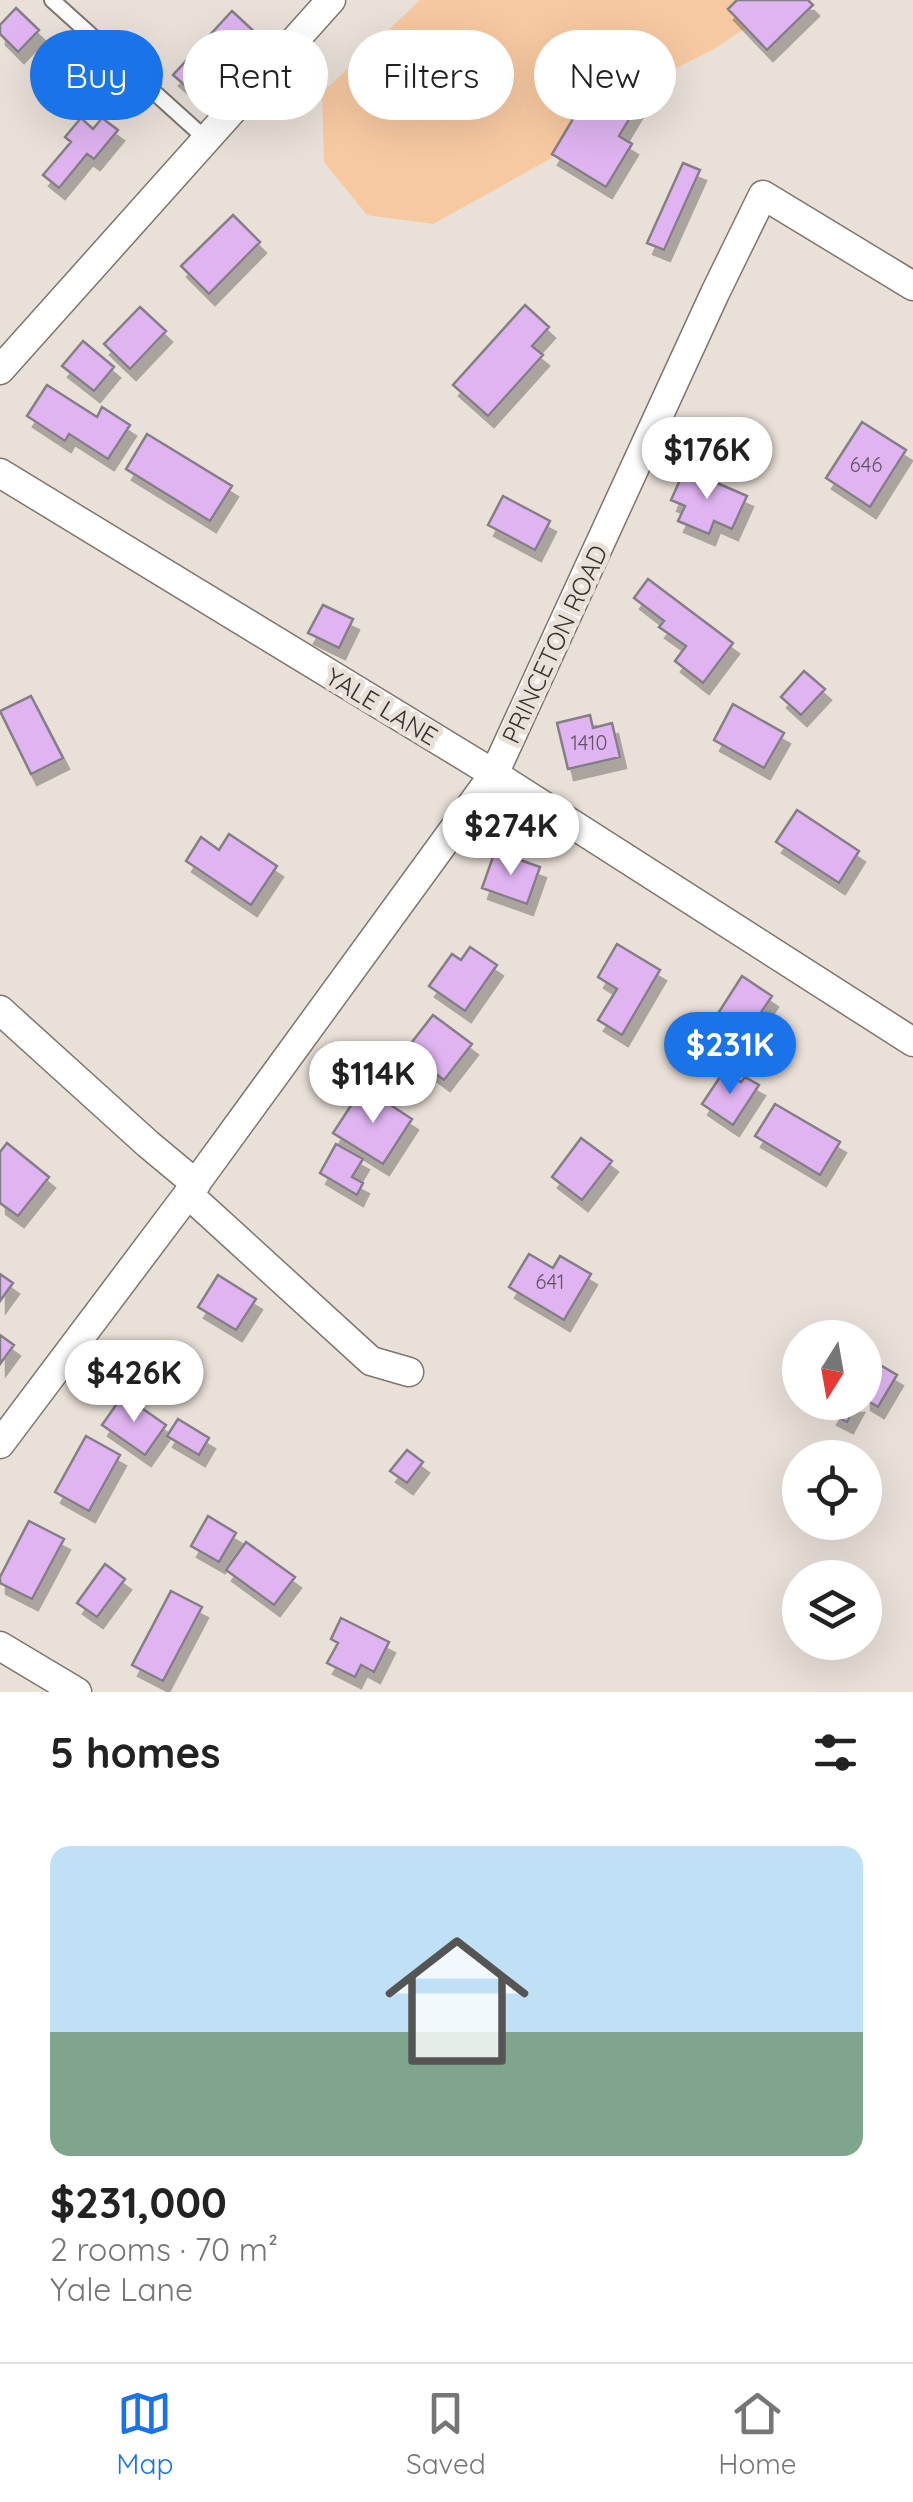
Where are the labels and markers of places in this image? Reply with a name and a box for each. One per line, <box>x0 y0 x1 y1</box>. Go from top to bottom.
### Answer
pin: $176K <box>637 417 777 502</box>
pin: $274K <box>441 793 581 878</box>
pin: $231K <box>660 1012 800 1097</box>
pin: $114K <box>303 1041 443 1126</box>
pin: $426K <box>64 1340 204 1425</box>

